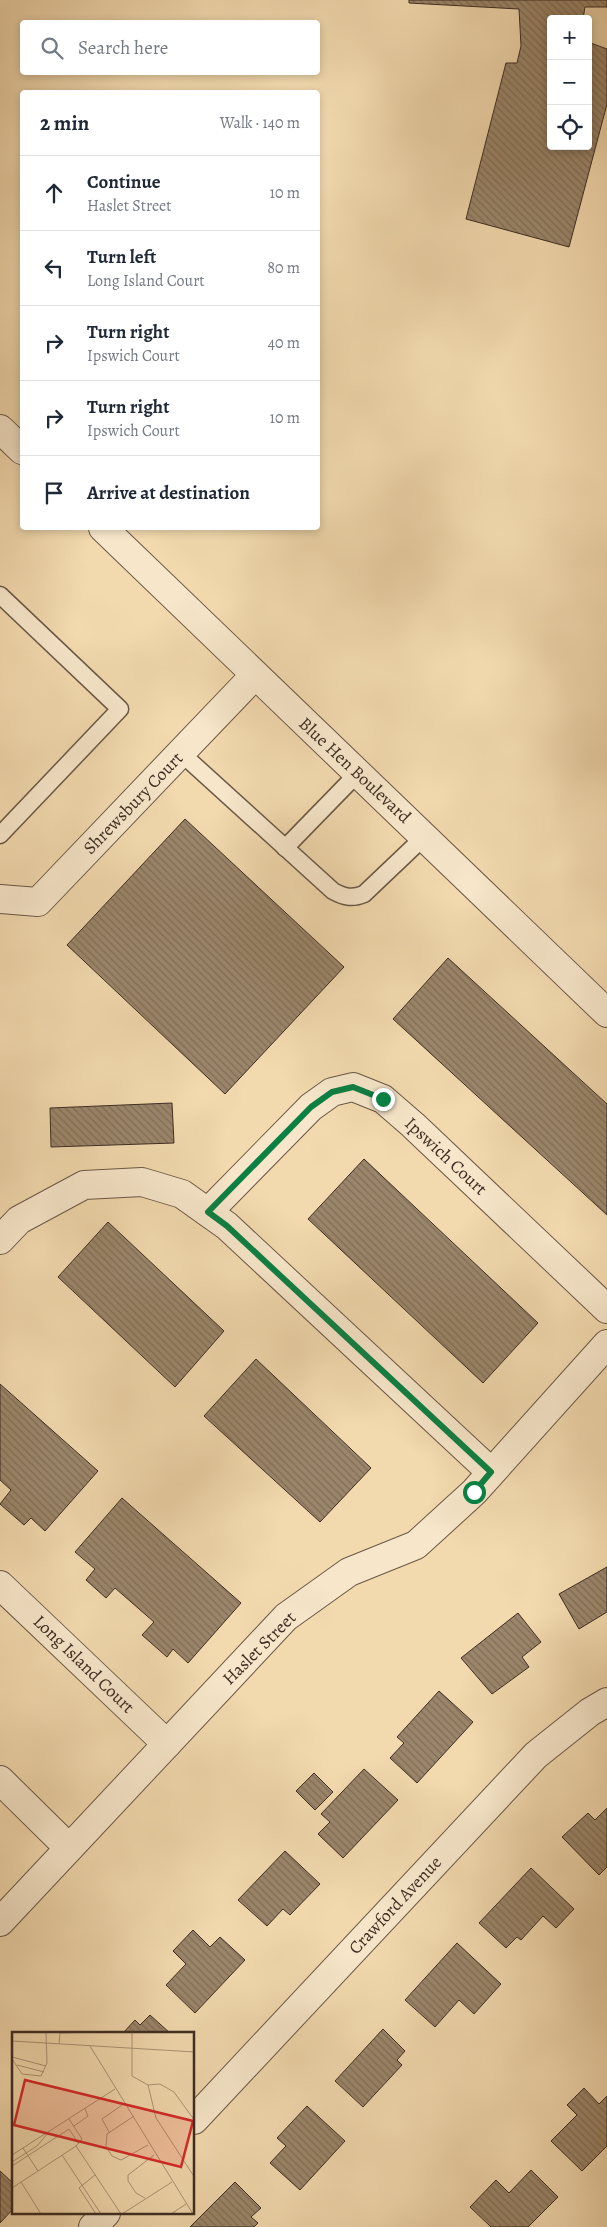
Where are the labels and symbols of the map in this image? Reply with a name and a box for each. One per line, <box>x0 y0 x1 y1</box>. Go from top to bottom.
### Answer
street label: Blue Hen Boulevard <box>294 712 417 829</box>
street label: Shrewsbury Court <box>78 747 188 859</box>
route end <box>372 1088 395 1111</box>
street label: Ipswich Court <box>400 1112 492 1200</box>
route start <box>463 1481 486 1504</box>
street label: Haslet Street <box>217 1606 301 1690</box>
street label: Long Island Court <box>28 1609 140 1719</box>
street label: Crawford Avenue <box>343 1851 447 1959</box>
inset map <box>12 2032 195 2214</box>

